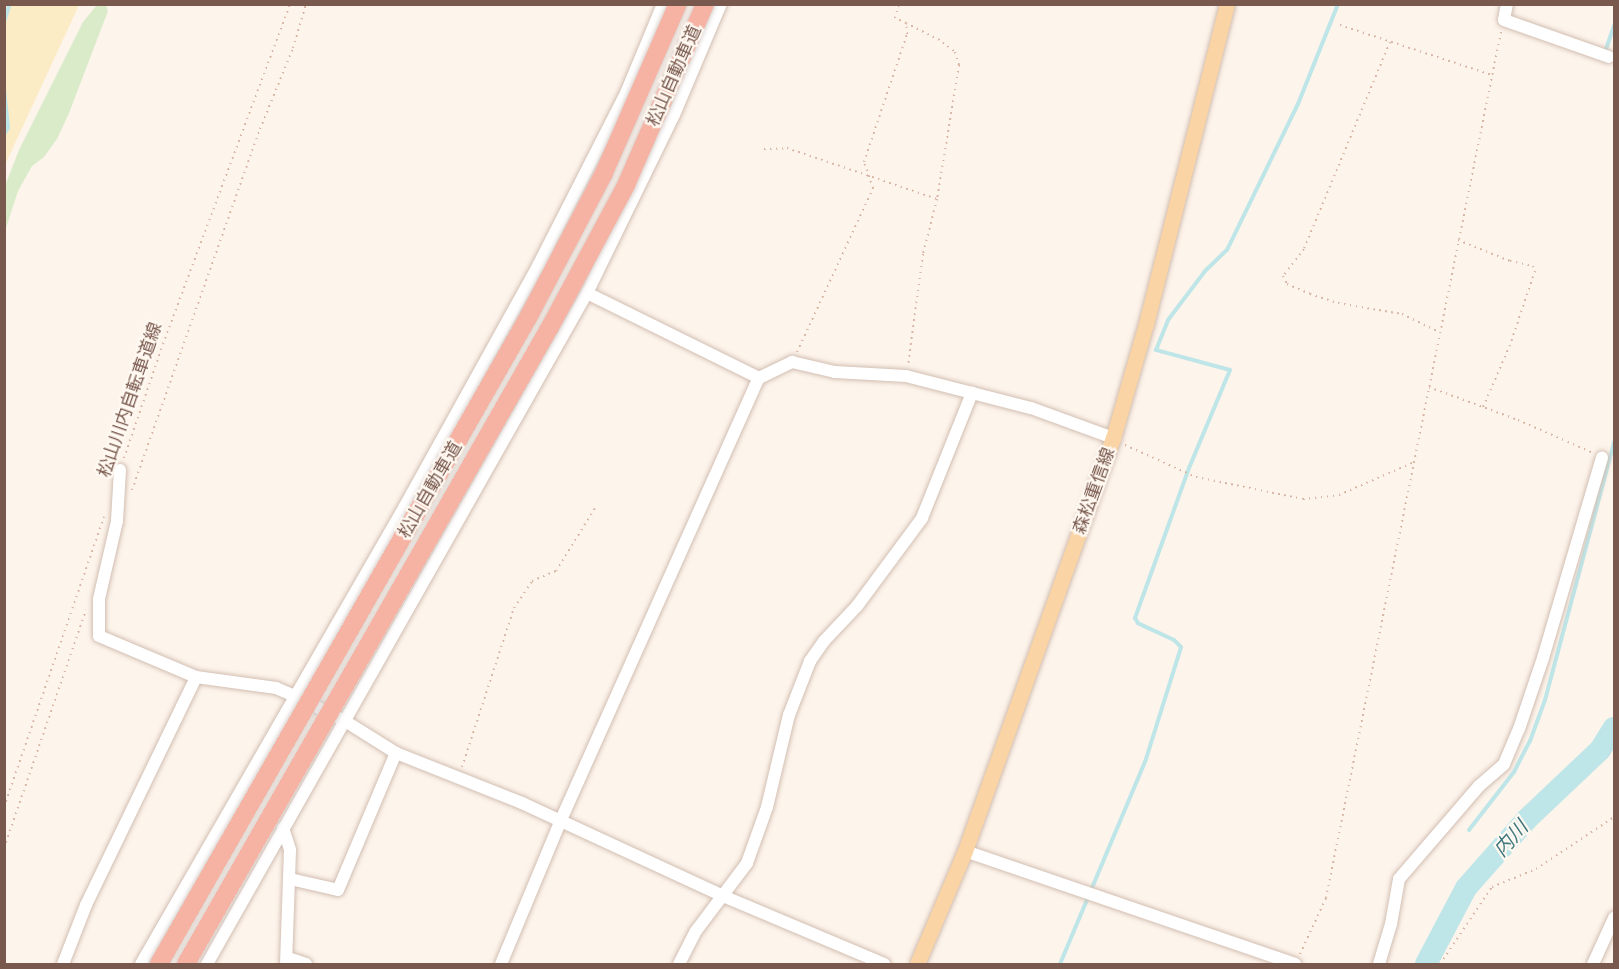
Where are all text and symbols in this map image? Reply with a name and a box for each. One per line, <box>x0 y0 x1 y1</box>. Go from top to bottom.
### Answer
street label: 松山自動車道 <box>642 22 706 130</box>
street label: 松山川内自転車道線 <box>93 320 167 480</box>
street label: 松山自動車道 <box>394 438 466 542</box>
street label: 森松重信線 <box>1068 445 1120 537</box>
water label: 内川 <box>1488 815 1532 861</box>

